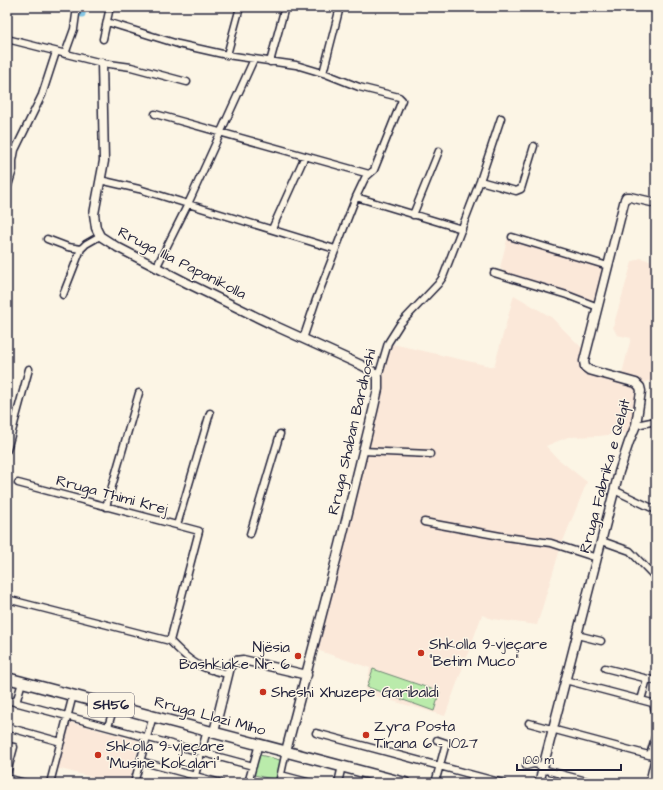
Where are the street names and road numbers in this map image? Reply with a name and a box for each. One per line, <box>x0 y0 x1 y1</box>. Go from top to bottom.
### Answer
street label: Rruga Ilia Papanikolla <box>114 222 250 306</box>
street label: Rruga Shaban Bardhoshi <box>323 346 382 517</box>
street label: Rruga Fabrika e Qelqit <box>574 396 637 556</box>
street label: Rruga Thimi Krej <box>53 470 171 521</box>
street label: Rruga Llazi Miho <box>152 691 269 742</box>
road number: SH56 <box>88 693 134 717</box>

